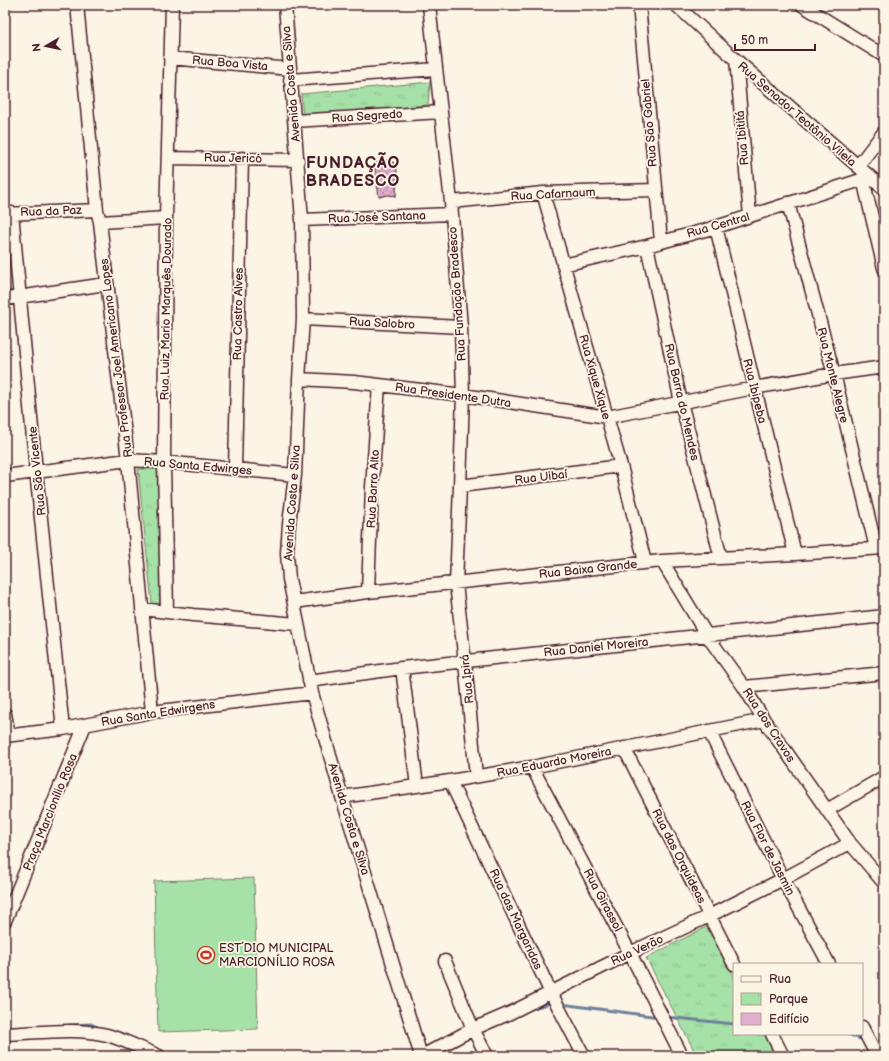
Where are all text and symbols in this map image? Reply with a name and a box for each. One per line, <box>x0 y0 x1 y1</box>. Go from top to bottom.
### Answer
street label: Avenida Costa e Silva <box>279 25 304 142</box>
north arrow <box>26 26 66 66</box>
scale bar <box>735 26 815 52</box>
text: 50 m <box>741 33 768 48</box>
text: N <box>30 42 44 53</box>
street label: Rua Boa Vista <box>191 53 269 74</box>
street label: Rua Senador Teotônio Vilela <box>734 59 859 170</box>
street label: Rua São Gabriel <box>638 78 661 168</box>
street label: Rua Segredo <box>331 107 403 126</box>
street label: Rua Ibititá <box>733 110 752 166</box>
street label: Rua Jericó <box>204 150 262 167</box>
district label: FUNDAÇÃO BRADESCO <box>306 152 400 191</box>
street label: Rua Cafarnaum <box>510 185 596 204</box>
street label: Rua da Paz <box>20 203 82 220</box>
street label: Rua José Santana <box>328 208 427 227</box>
street label: Rua Central <box>685 209 751 242</box>
street label: Rua Luiz Mario Marquês Dourado <box>157 217 176 401</box>
street label: Rua Fundação Bradesco <box>445 226 470 362</box>
street label: Rua Professor Joel Americano Lopes <box>97 258 136 458</box>
street label: Rua Castro Alves <box>230 267 247 361</box>
street label: Rua Salobro <box>349 314 416 333</box>
street label: Rua Monte Alegre <box>813 326 852 425</box>
street label: Rua Xique Xique <box>575 333 614 421</box>
street label: Rua Barra do Mendes <box>661 342 702 462</box>
street label: Rua Ibipeba <box>739 357 770 425</box>
street label: Rua Presidente Dutra <box>394 380 512 411</box>
street label: Rua São Vicente <box>25 426 50 516</box>
street label: Avenida Costa e Silva <box>281 444 304 562</box>
street label: Rua Barro Alto <box>364 449 383 529</box>
street label: Rua Santa Edwirges <box>143 454 253 479</box>
street label: Rua Uibaí <box>514 467 569 488</box>
street label: Rua Baixa Grande <box>538 557 638 582</box>
street label: Rua Daniel Moreira <box>543 635 649 660</box>
street label: Rua Ipirá <box>457 653 478 704</box>
street label: Rua dos Cravos <box>739 685 798 765</box>
street label: Rua Santa Edwirgens <box>100 697 216 730</box>
street label: Rua Eduardo Moreira <box>495 744 613 781</box>
street label: Praça Marcionílio Rosa <box>20 751 81 873</box>
street label: Avenida Costa e Silva <box>324 761 373 877</box>
street label: Rua Flor de Jasmin <box>737 798 798 898</box>
street label: Rua das Orquídeas <box>648 806 709 906</box>
street label: Rua das Margaridas <box>486 866 546 972</box>
street label: Rua Girassol <box>580 866 625 934</box>
street label: Rua Verão <box>609 932 666 969</box>
place label: EST´DIO MUNICIPAL MARCIONÍLIO ROSA <box>219 941 335 970</box>
sports icon: EST´DIO MUNICIPAL MARCIONÍLIO ROSA <box>196 945 216 965</box>
legend <box>733 963 863 1035</box>
text: Rua <box>769 972 791 987</box>
text: Parque <box>769 992 808 1007</box>
text: Edifício <box>769 1012 809 1027</box>

